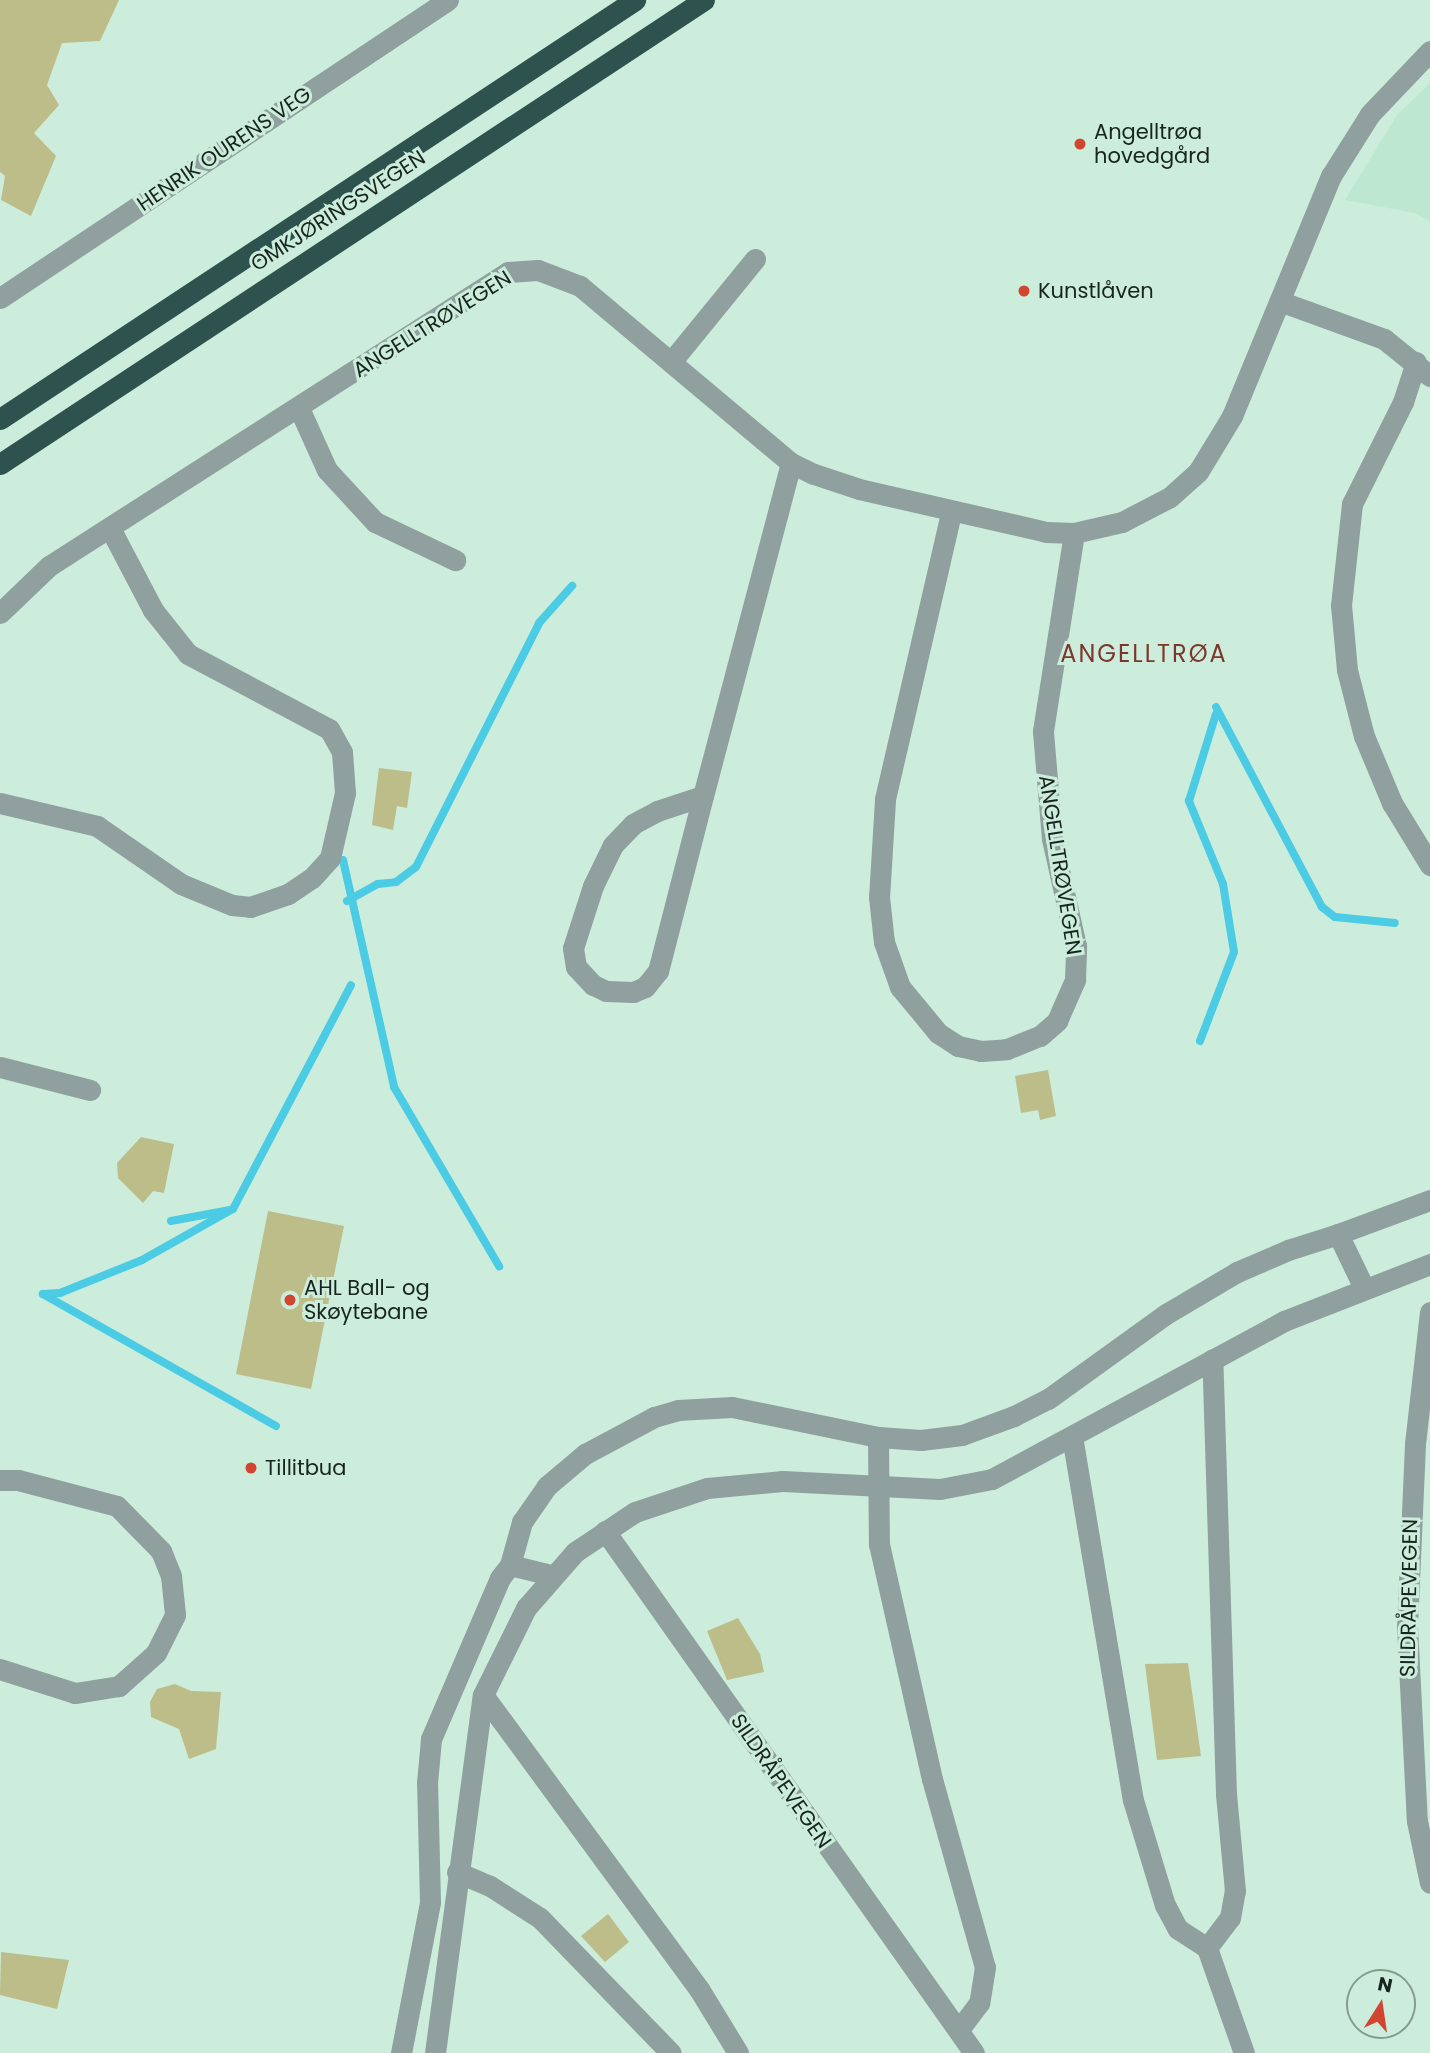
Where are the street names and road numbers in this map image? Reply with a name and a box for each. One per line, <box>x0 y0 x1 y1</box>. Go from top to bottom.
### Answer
street label: HENRIK OURENS VEG <box>132 81 316 217</box>
street label: OMKJØRINGSVEGEN <box>246 145 430 277</box>
street label: ANGELLTRØVEGEN <box>348 265 516 383</box>
street label: ANGELLTRØVEGEN <box>1033 773 1087 957</box>
street label: SILDRÅPEVEGEN <box>1395 1519 1423 1677</box>
street label: SILDRÅPEVEGEN <box>725 1709 837 1853</box>

